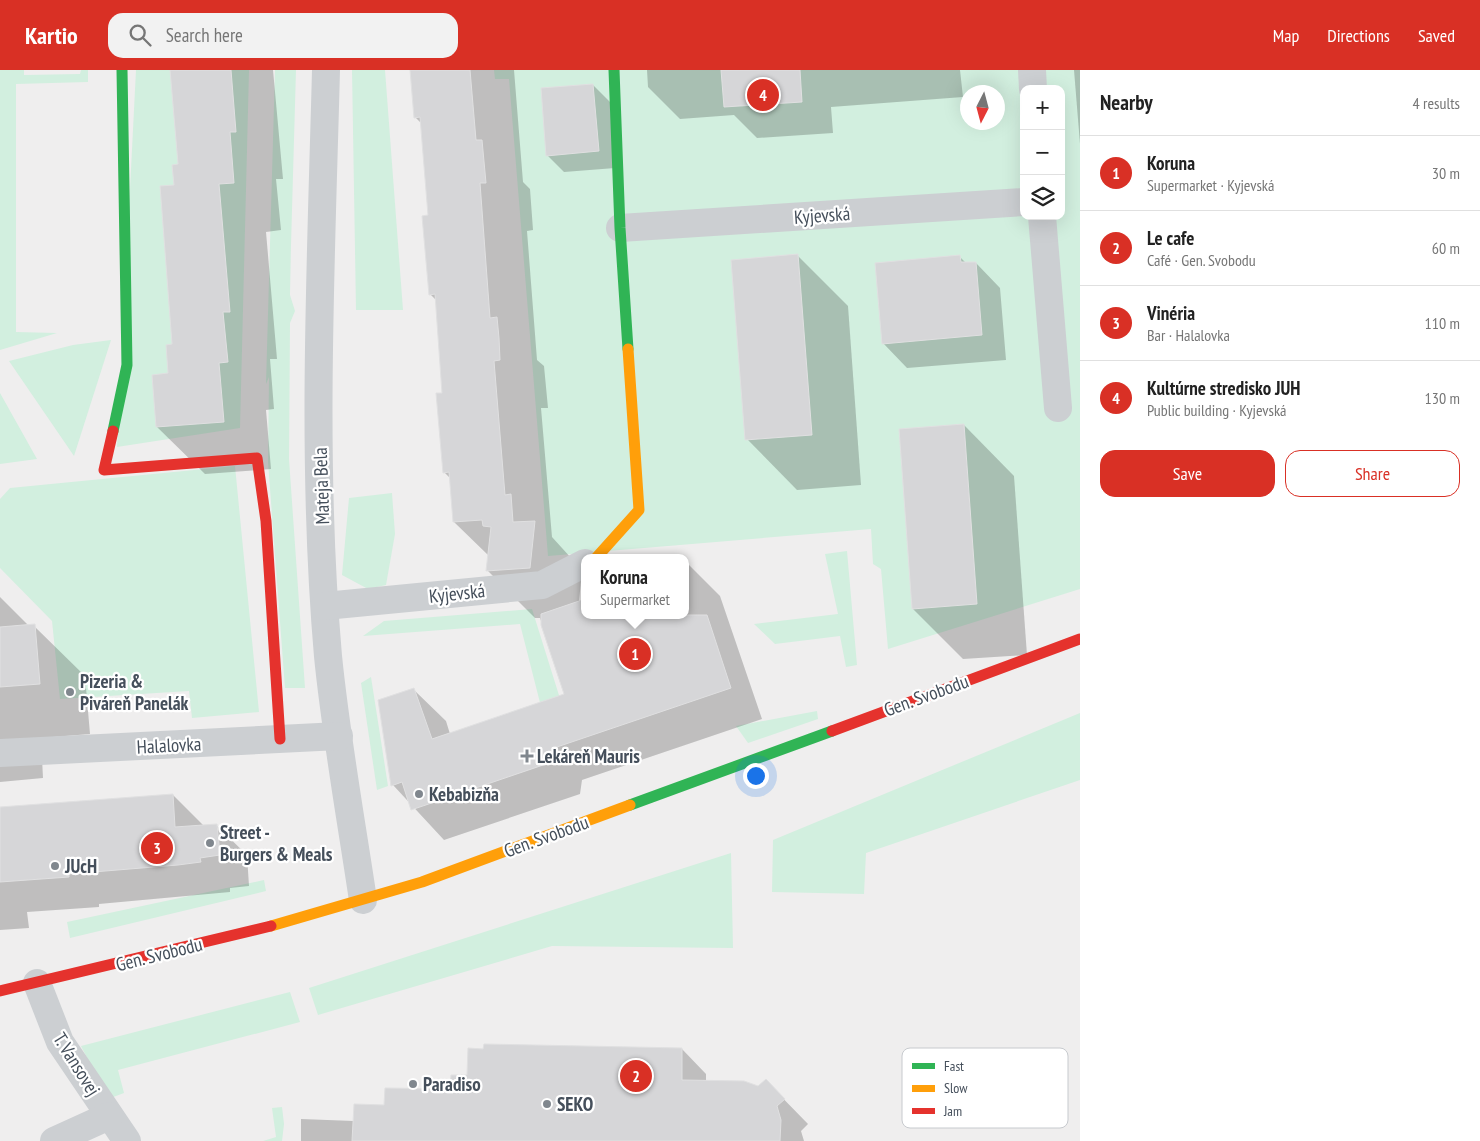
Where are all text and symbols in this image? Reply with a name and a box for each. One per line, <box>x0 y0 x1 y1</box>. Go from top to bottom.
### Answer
search box <box>108 13 458 58</box>
text: Kartio <box>25 20 78 51</box>
icon: search <box>126 21 154 49</box>
text: Search here <box>166 23 243 47</box>
text: Map <box>1273 24 1299 47</box>
text: Directions <box>1327 24 1390 47</box>
text: Saved <box>1418 24 1455 47</box>
pin: 4 <box>747 76 779 114</box>
north arrow <box>960 85 1005 130</box>
map controls <box>1020 85 1065 220</box>
button: + <box>1020 85 1065 130</box>
text: Nearby <box>1100 89 1153 116</box>
text: 4 results <box>1413 93 1460 113</box>
button: − <box>1020 130 1065 175</box>
text: Koruna <box>1147 151 1195 175</box>
text: 1 <box>1112 163 1120 183</box>
text: 30 m <box>1432 163 1460 183</box>
button: layers <box>1020 175 1065 220</box>
text: Supermarket · Kyjevská <box>1147 175 1274 195</box>
street label: Kyjevská <box>793 201 851 229</box>
text: Le cafe <box>1147 226 1194 250</box>
text: 2 <box>1112 238 1120 258</box>
text: 60 m <box>1432 238 1460 258</box>
text: Café · Gen. Svobodu <box>1147 250 1256 270</box>
text: Vinéria <box>1147 301 1195 325</box>
text: 3 <box>1112 313 1120 333</box>
text: 110 m <box>1425 313 1460 333</box>
text: Bar · Halalovka <box>1147 325 1230 345</box>
text: Kultúrne stredisko JUH <box>1147 376 1300 400</box>
text: 4 <box>1112 388 1120 408</box>
text: 130 m <box>1425 388 1460 408</box>
text: Public building · Kyjevská <box>1147 400 1287 420</box>
street label: Mateja Bela <box>308 447 334 525</box>
button: Save <box>1100 450 1275 497</box>
button: Share <box>1285 450 1460 497</box>
popup <box>581 554 689 619</box>
text: Koruna <box>600 565 648 589</box>
street label: Kyjevská <box>428 578 486 608</box>
text: Supermarket <box>600 589 670 609</box>
pin: 1 <box>619 635 651 673</box>
place label: Pizeria & Piváreň Panelák <box>80 669 188 715</box>
street label: Gen. Svobodu <box>880 669 972 721</box>
marker: Pizeria & Piváreň Panelák <box>64 686 76 698</box>
street label: Halalovka <box>136 731 202 759</box>
place label: Lekáreň Mauris <box>537 744 640 768</box>
marker: Lekáreň Mauris <box>521 750 533 762</box>
your location <box>743 763 769 789</box>
place label: Kebabizňa <box>429 782 499 806</box>
marker: Kebabizňa <box>413 788 425 800</box>
street label: Gen. Svobodu <box>500 810 592 862</box>
place label: Street - Burgers & Meals <box>220 820 333 866</box>
pin: 3 <box>141 829 173 867</box>
marker: Street - Burgers & Meals <box>204 837 216 849</box>
place label: JUcH <box>64 854 97 878</box>
marker: JUcH <box>49 860 61 872</box>
street label: Gen. Svobodu <box>113 932 205 976</box>
street label: T. Vansovej <box>48 1028 106 1100</box>
legend <box>902 1048 1068 1128</box>
pin: 2 <box>620 1057 652 1095</box>
text: Fast <box>944 1057 964 1075</box>
place label: Paradiso <box>423 1072 481 1096</box>
marker: Paradiso <box>407 1078 419 1090</box>
text: Slow <box>944 1079 968 1097</box>
place label: SEKO <box>557 1092 593 1116</box>
marker: SEKO <box>541 1098 553 1110</box>
text: Jam <box>943 1102 962 1120</box>

